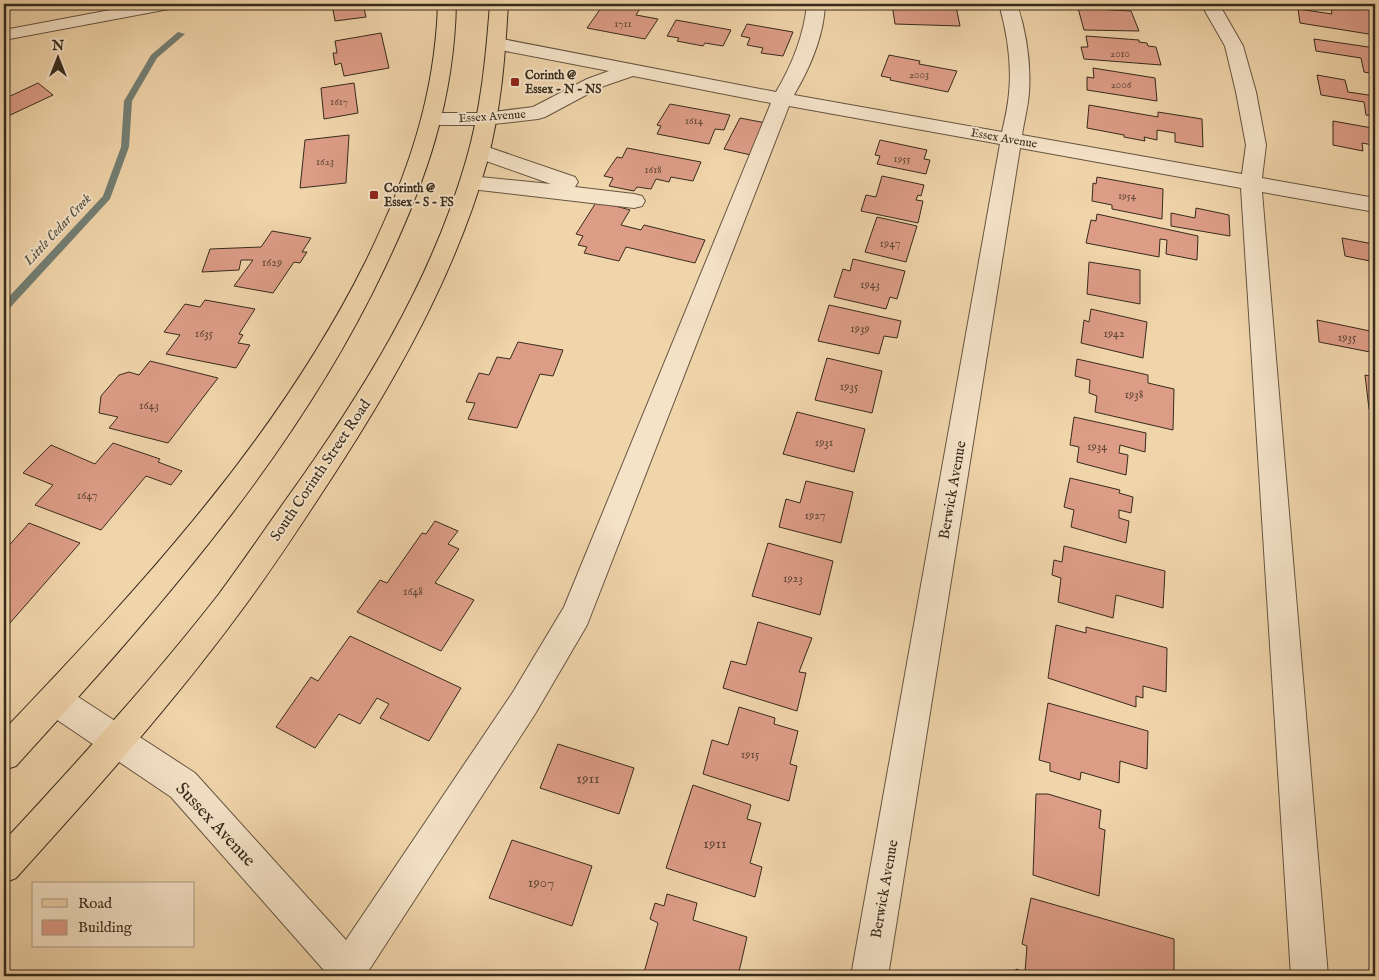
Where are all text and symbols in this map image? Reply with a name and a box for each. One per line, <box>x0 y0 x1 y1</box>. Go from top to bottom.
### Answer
house number: 1711 <box>614 17 632 31</box>
north arrow <box>32 32 82 82</box>
text: N <box>51 37 64 55</box>
house number: 2010 <box>1110 47 1130 61</box>
place label: Corinth @ Essex - N - NS <box>525 68 602 97</box>
house number: 2003 <box>909 68 929 82</box>
marker: Corinth @ Essex - N - NS <box>509 76 521 88</box>
house number: 2006 <box>1111 78 1132 92</box>
house number: 1617 <box>330 95 348 109</box>
street label: Essex Avenue <box>458 107 527 126</box>
house number: 1614 <box>685 114 704 128</box>
street label: Essex Avenue <box>969 125 1039 152</box>
house number: 1955 <box>894 152 910 166</box>
house number: 1623 <box>316 155 334 169</box>
house number: 1618 <box>644 163 662 177</box>
place label: Corinth @ Essex - S - FS <box>384 181 454 210</box>
marker: Corinth @ Essex - S - FS <box>368 189 380 201</box>
house number: 1954 <box>1118 189 1137 203</box>
water label: Little Cedar Creek <box>19 190 96 270</box>
house number: 1947 <box>880 236 900 251</box>
house number: 1629 <box>262 255 282 270</box>
house number: 1943 <box>860 277 880 292</box>
house number: 1939 <box>850 321 870 336</box>
house number: 1635 <box>195 326 214 341</box>
house number: 1942 <box>1103 326 1125 341</box>
house number: 1935 <box>1338 330 1357 345</box>
house number: 1935 <box>840 379 859 394</box>
house number: 1938 <box>1125 387 1144 402</box>
street label: South Corinth Street Road <box>266 395 376 545</box>
house number: 1643 <box>139 398 159 413</box>
house number: 1931 <box>815 435 833 450</box>
street label: Berwick Avenue <box>934 439 971 541</box>
house number: 1934 <box>1087 439 1107 454</box>
house number: 1647 <box>77 488 97 503</box>
house number: 1927 <box>805 508 825 523</box>
house number: 1923 <box>783 571 803 586</box>
house number: 1648 <box>403 584 423 599</box>
house number: 1915 <box>741 747 760 762</box>
house number: 1911 <box>576 769 600 788</box>
street label: Sussex Avenue <box>170 778 260 872</box>
house number: 1911 <box>703 834 727 853</box>
street label: Berwick Avenue <box>866 838 903 940</box>
house number: 1907 <box>528 873 554 892</box>
legend <box>32 882 195 948</box>
text: Road <box>78 894 113 913</box>
text: Building <box>78 918 133 937</box>

